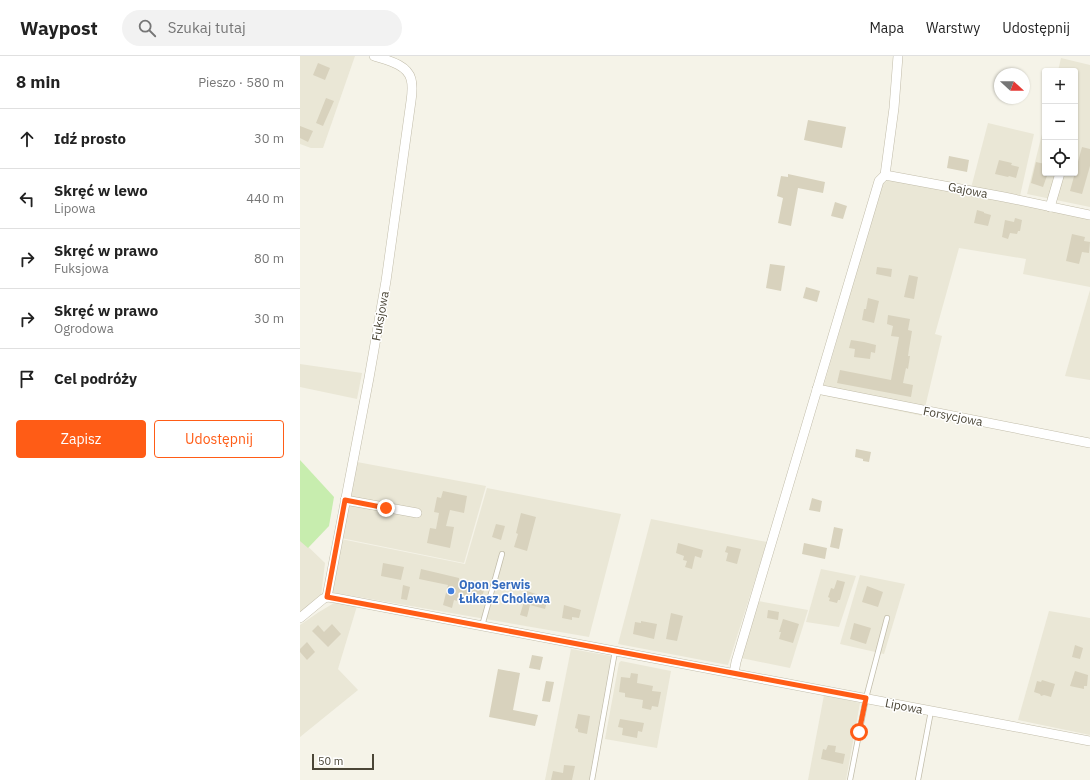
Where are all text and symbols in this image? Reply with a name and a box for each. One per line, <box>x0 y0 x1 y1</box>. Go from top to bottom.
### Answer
search box <box>122 10 402 46</box>
text: Waypost <box>20 16 98 40</box>
icon: search <box>136 17 158 39</box>
text: Szukaj tutaj <box>168 18 246 37</box>
text: Mapa <box>869 19 904 37</box>
text: Warstwy <box>926 19 980 37</box>
text: Udostępnij <box>1002 19 1070 37</box>
north arrow <box>994 68 1030 104</box>
map controls <box>1042 68 1078 176</box>
button: + <box>1042 68 1078 104</box>
text: 8 min <box>16 71 60 93</box>
text: Pieszo · 580 m <box>198 74 284 91</box>
button: − <box>1042 104 1078 140</box>
icon: ahead <box>16 128 38 150</box>
text: Idź prosto <box>54 129 126 148</box>
text: 30 m <box>254 130 284 147</box>
button: locate <box>1042 140 1078 176</box>
street label: Gajowa <box>947 179 990 201</box>
text: Skręć w lewo <box>54 181 148 200</box>
icon: left <box>16 188 38 210</box>
text: 440 m <box>246 190 284 207</box>
text: Lipowa <box>54 200 95 217</box>
text: Skręć w prawo <box>54 241 158 260</box>
icon: right <box>16 248 38 270</box>
text: 80 m <box>254 250 284 267</box>
text: Fuksjowa <box>54 260 109 277</box>
street label: Fuksjowa <box>368 289 392 342</box>
text: Skręć w prawo <box>54 301 158 320</box>
icon: right <box>16 308 38 330</box>
text: 30 m <box>254 310 284 327</box>
text: Ogrodowa <box>54 320 114 337</box>
icon: arrive <box>16 368 38 390</box>
text: Cel podróży <box>54 369 137 388</box>
street label: Forsycjowa <box>922 403 985 429</box>
button: Zapisz <box>16 420 146 458</box>
button: Udostępnij <box>154 420 284 458</box>
route end <box>377 499 395 517</box>
place label: Opon Serwis Łukasz Cholewa <box>458 577 550 606</box>
marker: Opon Serwis Łukasz Cholewa <box>446 586 456 596</box>
street label: Lipowa <box>884 695 925 717</box>
route start <box>850 723 868 741</box>
scale bar <box>312 752 374 771</box>
text: 50 m <box>318 754 343 768</box>

